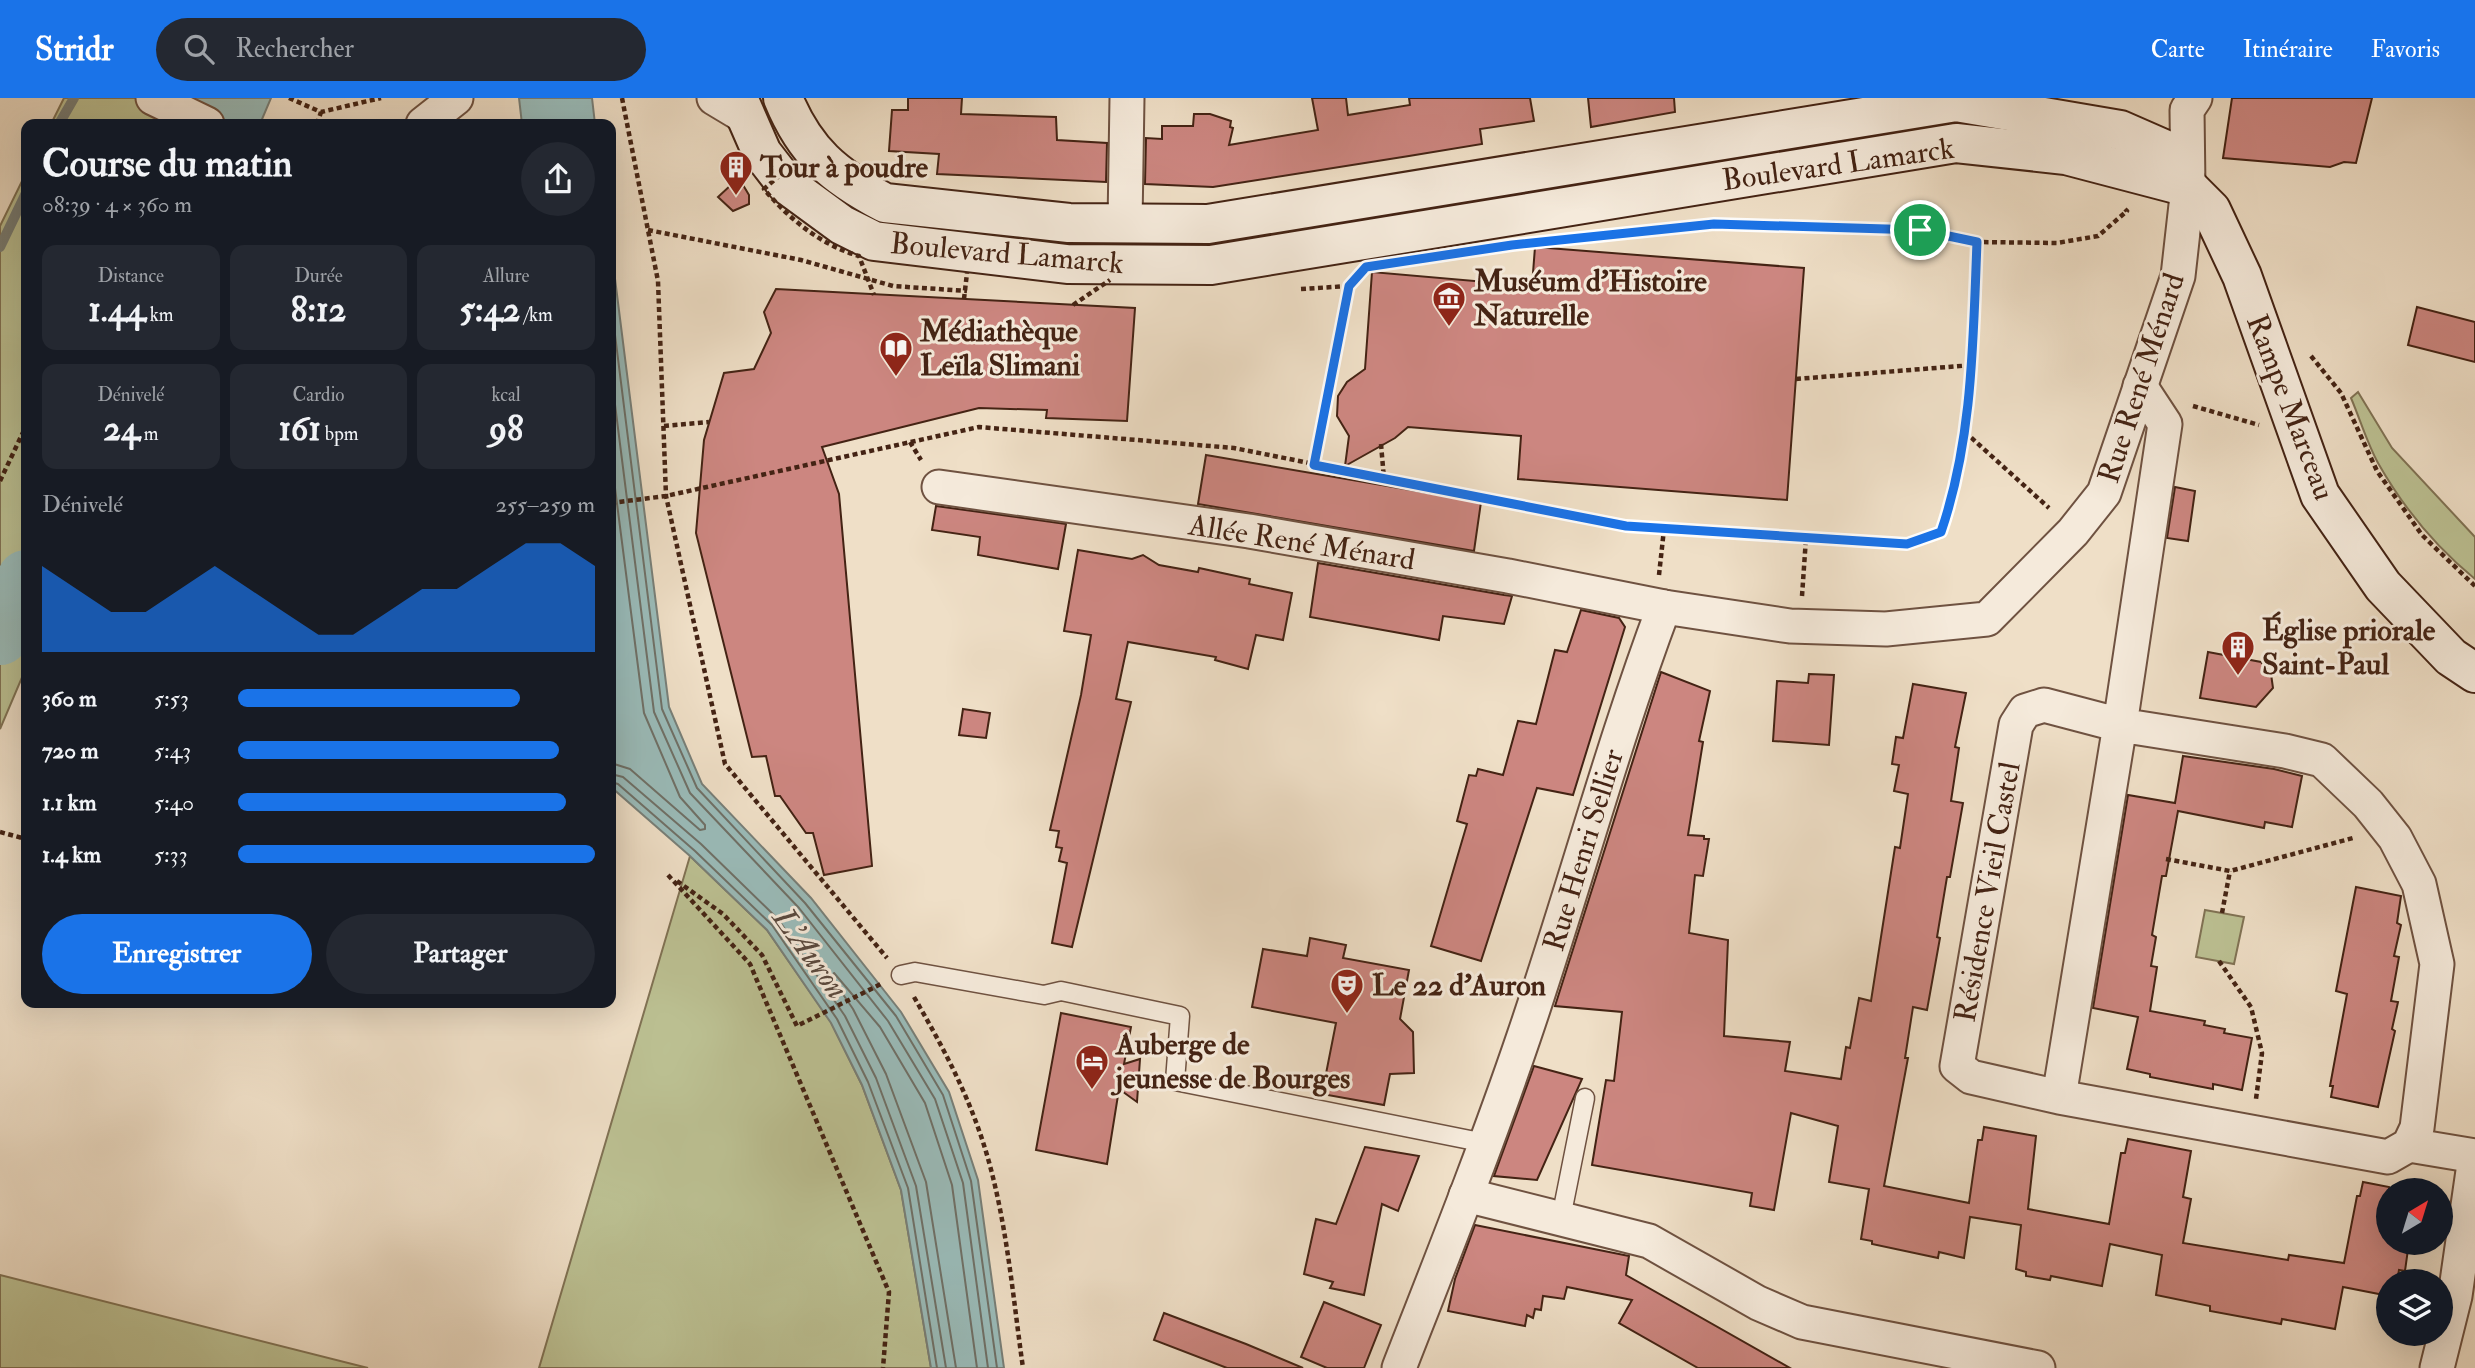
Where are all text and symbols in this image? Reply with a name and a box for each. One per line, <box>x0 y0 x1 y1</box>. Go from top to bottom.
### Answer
search box <box>156 18 646 81</box>
text: Stridr <box>35 29 114 70</box>
icon: search <box>180 30 218 68</box>
text: Rechercher <box>236 33 354 65</box>
text: Carte <box>2151 34 2205 65</box>
text: Itinéraire <box>2243 34 2333 65</box>
text: Favoris <box>2371 34 2440 65</box>
street label: Boulevard Lamarck <box>1720 130 1957 199</box>
text: Course du matin <box>42 140 292 188</box>
button: share <box>521 142 595 216</box>
building icon: Tour à poudre <box>717 148 755 197</box>
place label: Tour à poudre <box>759 149 928 186</box>
text: 08:39 · 4 × 360 m <box>42 190 192 219</box>
pin <box>1890 200 1950 260</box>
icon: arrive <box>1901 211 1939 249</box>
street label: Boulevard Lamarck <box>889 225 1125 282</box>
place label: Muséum d'Histoire Naturelle <box>1473 263 1707 334</box>
text: Distance <box>98 264 164 288</box>
text: Durée <box>294 264 343 288</box>
text: Allure <box>483 264 529 288</box>
street label: Rue René Ménard <box>2090 268 2193 488</box>
museum icon: Muséum d'Histoire Naturelle <box>1430 279 1468 328</box>
text: 1.44 <box>88 288 146 332</box>
text: 8:12 <box>291 288 346 332</box>
text: 5:42 <box>459 288 520 332</box>
text: km <box>146 303 173 327</box>
text: /km <box>520 303 553 327</box>
street label: Rampe Marceau <box>2238 309 2343 505</box>
place label: Médiathèque Leïla Slimani <box>919 313 1080 384</box>
library icon: Médiathèque Leïla Slimani <box>877 329 915 378</box>
text: Dénivelé <box>97 383 164 407</box>
text: Cardio <box>292 383 345 407</box>
text: kcal <box>492 383 521 407</box>
text: 24 <box>103 407 140 451</box>
text: 161 <box>278 407 321 451</box>
text: 98 <box>489 407 523 451</box>
text: m <box>140 422 159 446</box>
text: bpm <box>321 422 359 446</box>
text: Dénivelé <box>42 490 123 519</box>
text: 255–259 m <box>495 490 595 519</box>
street label: Allée René Ménard <box>1185 506 1418 579</box>
place label: Église priorale Saint-Paul <box>2262 611 2436 683</box>
building icon: Église priorale Saint-Paul <box>2219 628 2257 677</box>
text: 360 m <box>42 684 97 713</box>
text: 5:53 <box>154 684 189 713</box>
text: 720 m <box>42 736 99 765</box>
text: 5:43 <box>154 736 191 765</box>
street label: Rue Henri Sellier <box>1535 745 1632 956</box>
street label: Résidence Vieil Castel <box>1946 759 2029 1025</box>
text: 1.1 km <box>42 788 97 817</box>
text: 5:40 <box>154 788 194 817</box>
text: 1.4 km <box>42 840 101 869</box>
text: 5:33 <box>154 840 187 869</box>
water label: L'Auron <box>762 898 857 1007</box>
button: Enregistrer <box>42 914 312 994</box>
button: Partager <box>326 914 595 994</box>
theatre icon: Le 22 d'Auron <box>1328 966 1366 1015</box>
place label: Le 22 d'Auron <box>1372 967 1547 1004</box>
place label: Auberge de jeunesse de Bourges <box>1110 1026 1350 1097</box>
hotel icon: Auberge de jeunesse de Bourges <box>1073 1042 1111 1091</box>
north arrow <box>2376 1178 2454 1255</box>
map controls <box>2376 1178 2453 1346</box>
button: layers <box>2376 1269 2453 1346</box>

